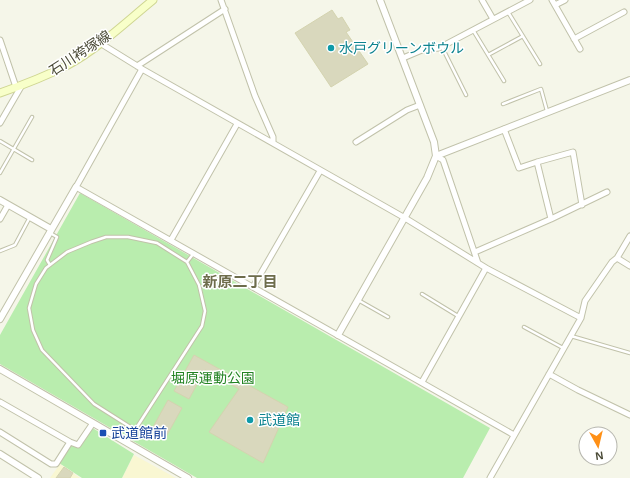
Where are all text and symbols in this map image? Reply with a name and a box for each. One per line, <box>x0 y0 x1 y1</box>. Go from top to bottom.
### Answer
street label: 石川袴塚線 <box>46 27 114 79</box>
place label: 水戸グリーンボウル <box>339 40 464 56</box>
marker: 水戸グリーンボウル <box>326 43 336 53</box>
district label: 新原二丁目 <box>202 273 278 290</box>
park label: 堀原運動公園 <box>171 370 255 386</box>
place label: 武道館 <box>258 412 300 428</box>
marker: 武道館 <box>245 415 255 425</box>
place label: 武道館前 <box>111 425 167 441</box>
north arrow <box>578 426 618 466</box>
marker: 武道館前 <box>98 428 108 438</box>
text: N <box>595 449 604 462</box>

